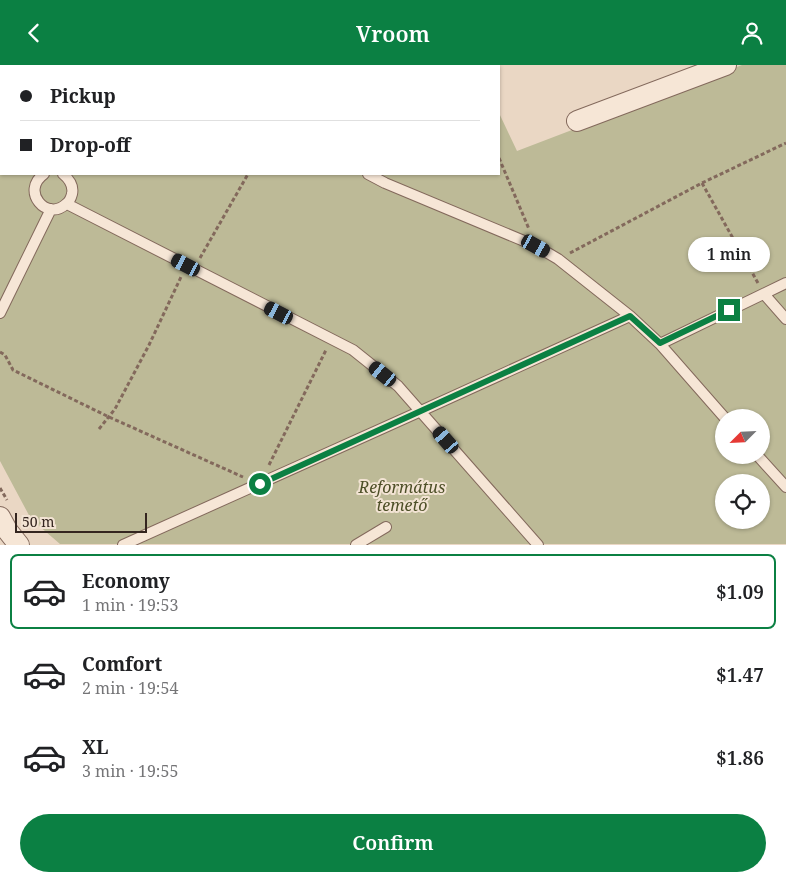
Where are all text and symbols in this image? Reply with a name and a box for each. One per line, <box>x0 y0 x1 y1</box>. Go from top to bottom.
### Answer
text: Vroom <box>356 18 430 48</box>
icon: back <box>20 19 48 47</box>
icon: person <box>738 19 766 47</box>
text: Pickup <box>50 83 116 109</box>
text: Drop-off <box>50 132 130 158</box>
car <box>519 232 552 260</box>
callout: 1 min <box>688 237 770 273</box>
text: 1 min <box>707 243 751 265</box>
car <box>169 252 202 278</box>
route end <box>718 299 740 321</box>
car <box>262 300 295 326</box>
car <box>366 359 399 389</box>
north arrow <box>715 409 770 464</box>
map controls <box>715 409 770 529</box>
car <box>430 424 461 456</box>
route start <box>249 473 271 495</box>
button: locate <box>715 474 770 529</box>
park label: Református temető <box>358 476 445 516</box>
scale bar <box>15 509 148 533</box>
text: 50 m <box>22 512 55 531</box>
text: Economy <box>82 568 170 594</box>
icon: car <box>22 569 67 614</box>
text: $1.09 <box>716 579 764 605</box>
text: 1 min · 19:53 <box>82 594 178 616</box>
text: Comfort <box>82 651 162 677</box>
icon: car <box>22 652 67 697</box>
text: $1.47 <box>716 662 764 688</box>
text: 2 min · 19:54 <box>82 677 178 699</box>
text: XL <box>82 734 108 760</box>
icon: car <box>22 735 67 780</box>
text: $1.86 <box>716 745 764 771</box>
text: 3 min · 19:55 <box>82 760 178 782</box>
button: Confirm <box>20 814 766 872</box>

